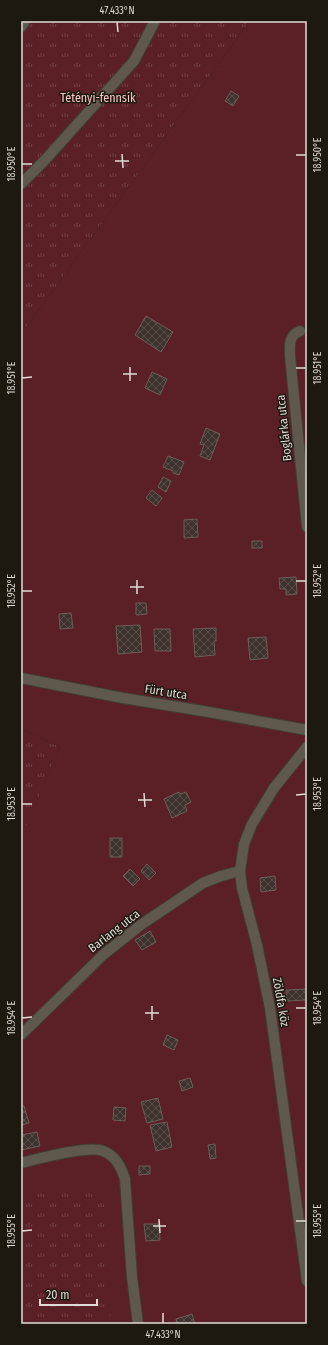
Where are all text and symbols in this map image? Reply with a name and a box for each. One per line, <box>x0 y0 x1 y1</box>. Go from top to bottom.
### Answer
text: 47.433°N <box>100 5 134 17</box>
park label: Tétényi-fennsík <box>60 91 136 105</box>
text: 18.950°E <box>312 137 324 172</box>
text: 18.950°E <box>6 146 18 181</box>
text: 18.951°E <box>312 351 324 385</box>
text: 18.951°E <box>6 361 18 395</box>
street label: Boglárka utca <box>274 394 294 462</box>
text: 18.952°E <box>312 564 324 598</box>
text: 18.952°E <box>6 574 18 608</box>
street label: Fürt utca <box>144 682 188 702</box>
text: 18.953°E <box>312 777 324 811</box>
text: 18.953°E <box>6 787 18 821</box>
street label: Barlang utca <box>86 907 143 955</box>
street label: Zöldfa köz <box>270 976 292 1028</box>
text: 18.954°E <box>312 990 324 1025</box>
text: 18.954°E <box>6 1000 18 1035</box>
text: 18.955°E <box>312 1204 324 1238</box>
text: 18.955°E <box>6 1214 18 1248</box>
scale bar <box>40 1281 97 1307</box>
text: 20 m <box>46 1288 70 1302</box>
text: 47.433°N <box>146 1329 180 1341</box>

